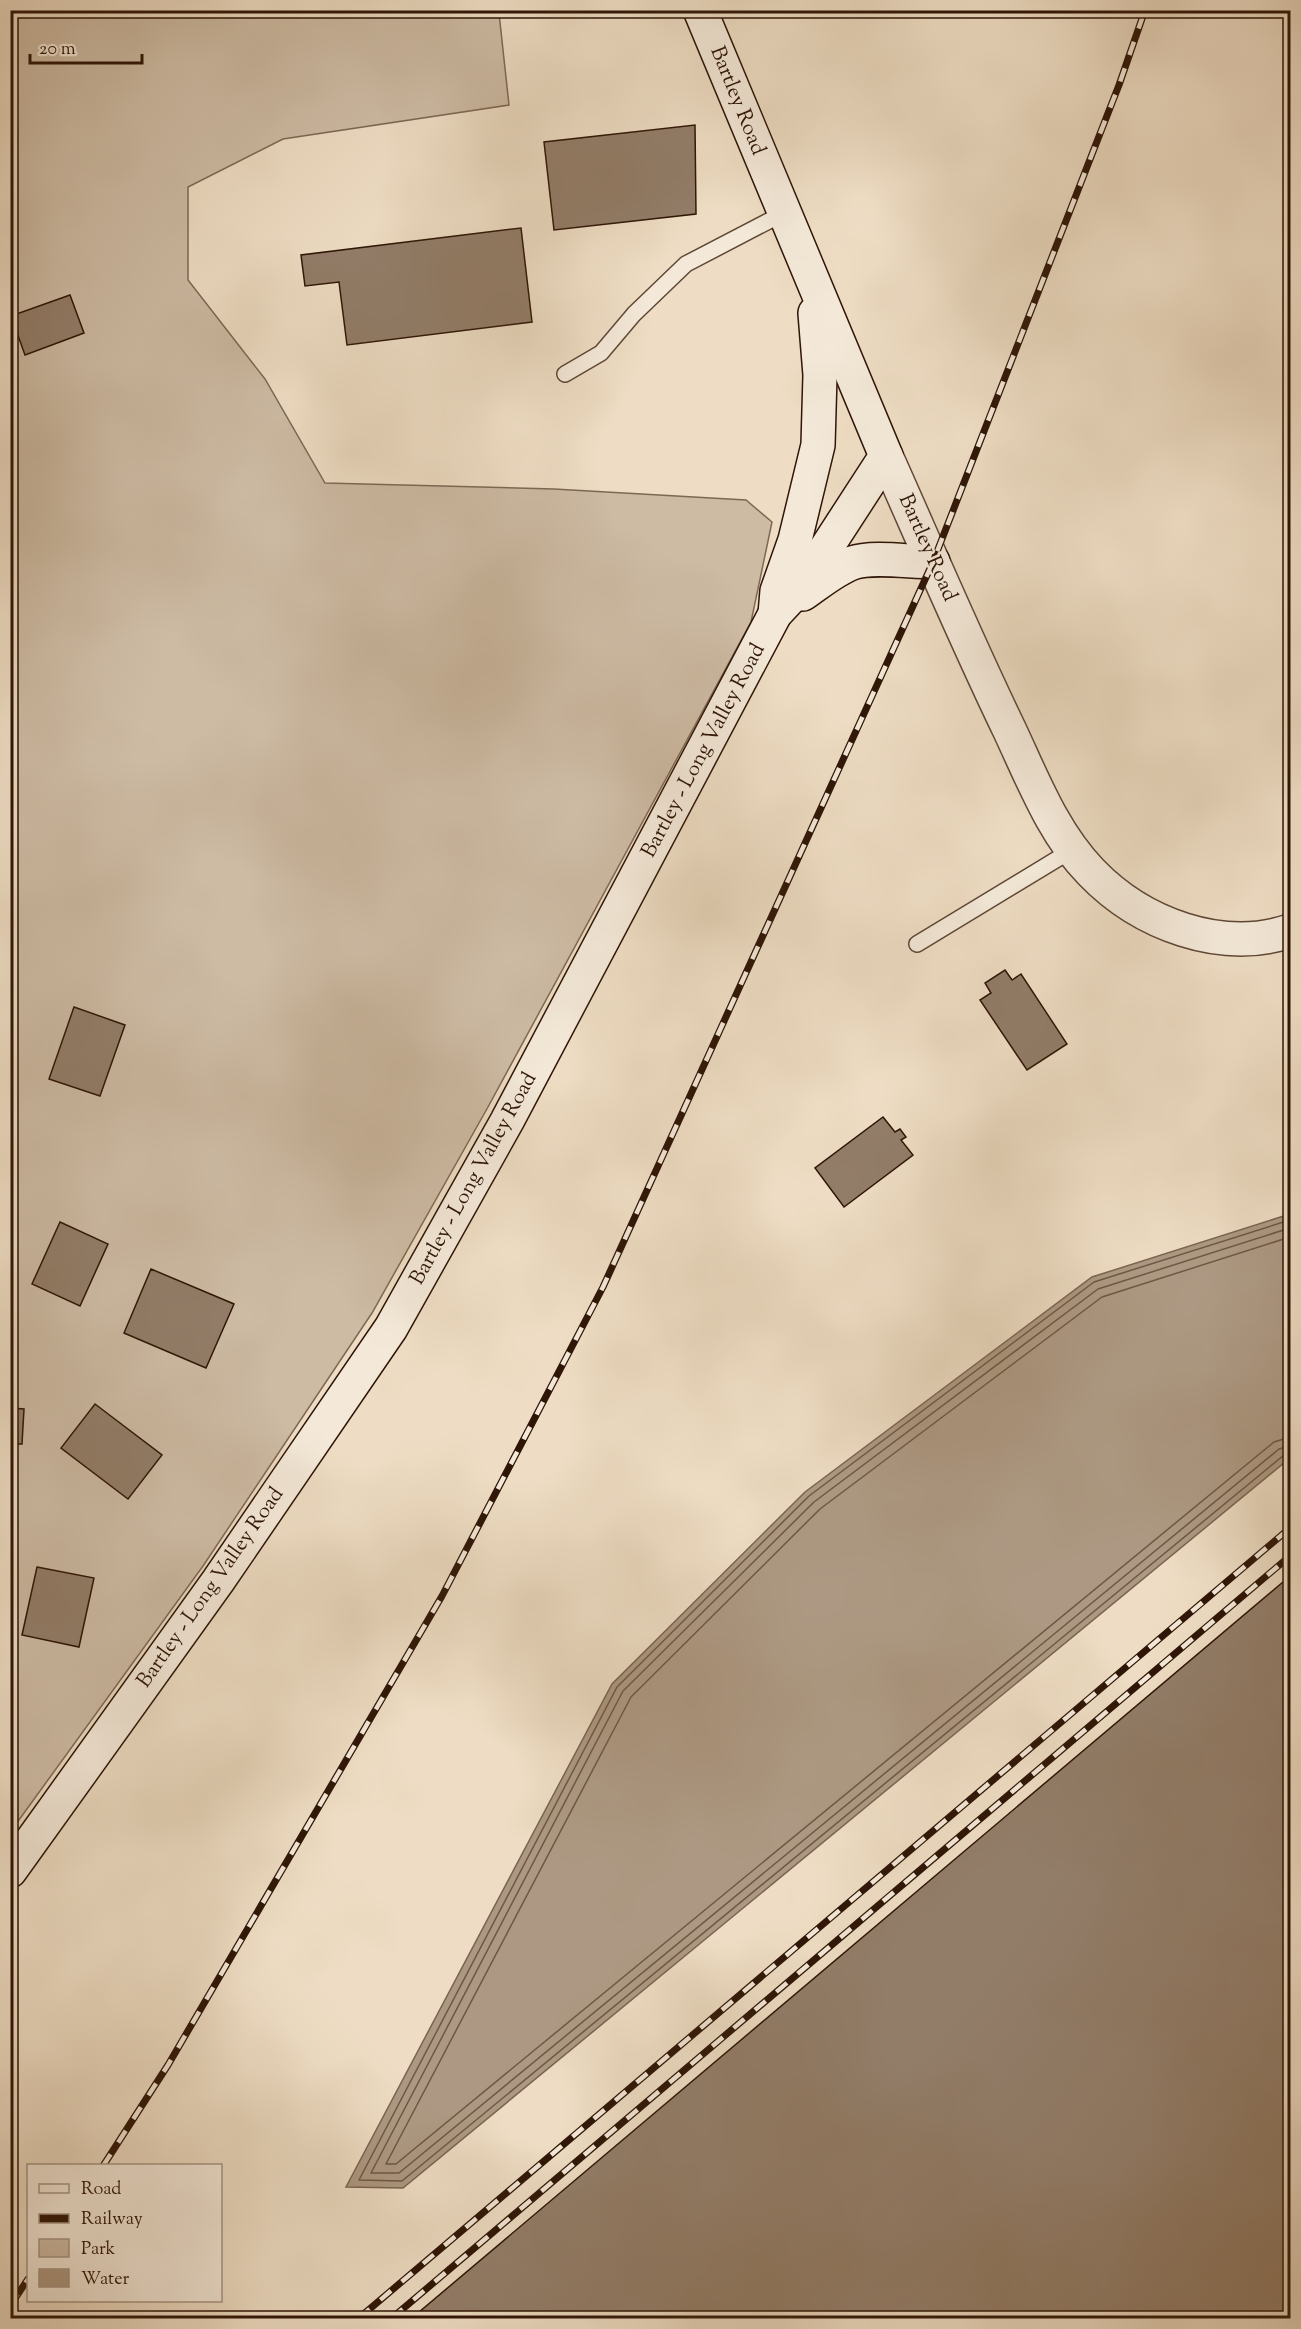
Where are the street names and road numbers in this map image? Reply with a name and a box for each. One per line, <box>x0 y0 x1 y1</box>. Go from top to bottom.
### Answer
street label: Bartley Road <box>702 42 772 160</box>
street label: Bartley Road <box>890 489 964 607</box>
street label: Bartley - Long Valley Road <box>635 638 773 864</box>
street label: Bartley - Long Valley Road <box>403 1067 545 1291</box>
street label: Bartley - Long Valley Road <box>130 1481 292 1694</box>

